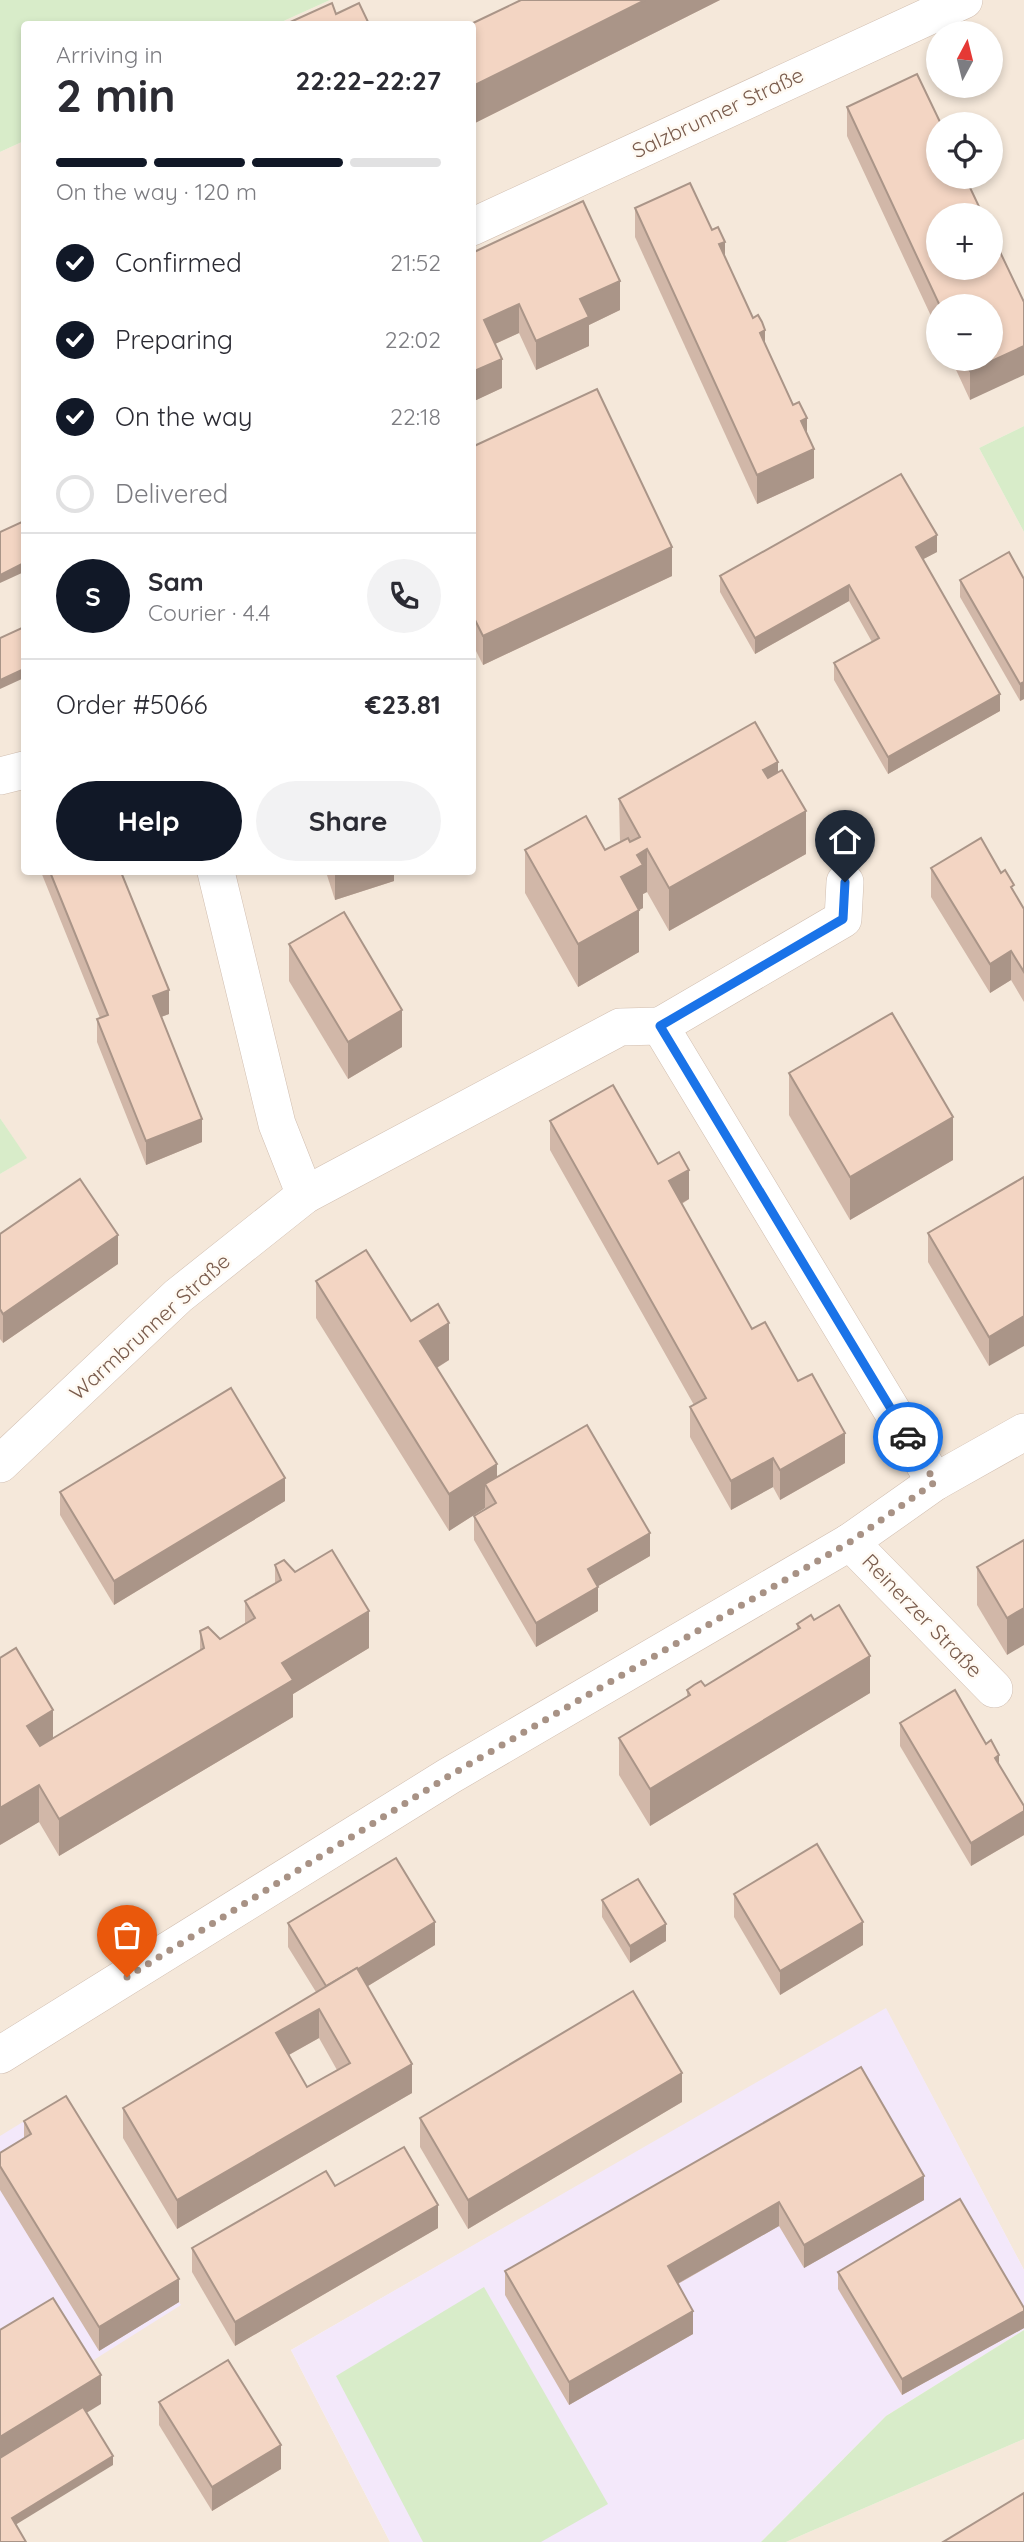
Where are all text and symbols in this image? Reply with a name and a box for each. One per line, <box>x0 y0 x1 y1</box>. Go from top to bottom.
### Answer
north arrow <box>926 21 1003 98</box>
map controls <box>926 21 1003 371</box>
text: Arriving in <box>56 40 163 69</box>
street label: Salzbrunner Straße <box>628 61 807 163</box>
text: 22:22–22:27 <box>296 64 441 97</box>
text: 2 min <box>56 66 176 124</box>
button: locate <box>926 112 1003 189</box>
text: On the way · 120 m <box>56 177 257 206</box>
button: + <box>926 203 1003 280</box>
icon: check <box>56 244 94 282</box>
text: Confirmed <box>115 246 242 279</box>
text: 21:52 <box>390 248 441 277</box>
button: − <box>926 294 1003 371</box>
icon: check <box>56 321 94 359</box>
text: Preparing <box>115 323 233 356</box>
text: 22:02 <box>385 325 441 354</box>
icon: check <box>56 398 94 436</box>
text: On the way <box>115 400 253 433</box>
text: 22:18 <box>390 402 441 431</box>
text: Delivered <box>115 477 228 510</box>
button: phone <box>367 559 441 633</box>
text: Sam <box>148 565 204 598</box>
text: S <box>85 580 101 613</box>
text: Courier · 4.4 <box>148 598 270 627</box>
text: Order #5066 <box>56 688 208 721</box>
text: €23.81 <box>365 688 441 721</box>
button: Help <box>56 781 242 861</box>
button: Share <box>256 781 441 861</box>
pin <box>815 810 875 882</box>
icon: home <box>826 821 864 859</box>
street label: Warmbrunner Straße <box>64 1247 235 1405</box>
courier <box>873 1402 943 1472</box>
icon: car <box>889 1418 927 1456</box>
street label: Reinerzer Straße <box>857 1548 988 1683</box>
pin <box>97 1905 157 1977</box>
icon: bag <box>108 1916 146 1954</box>

